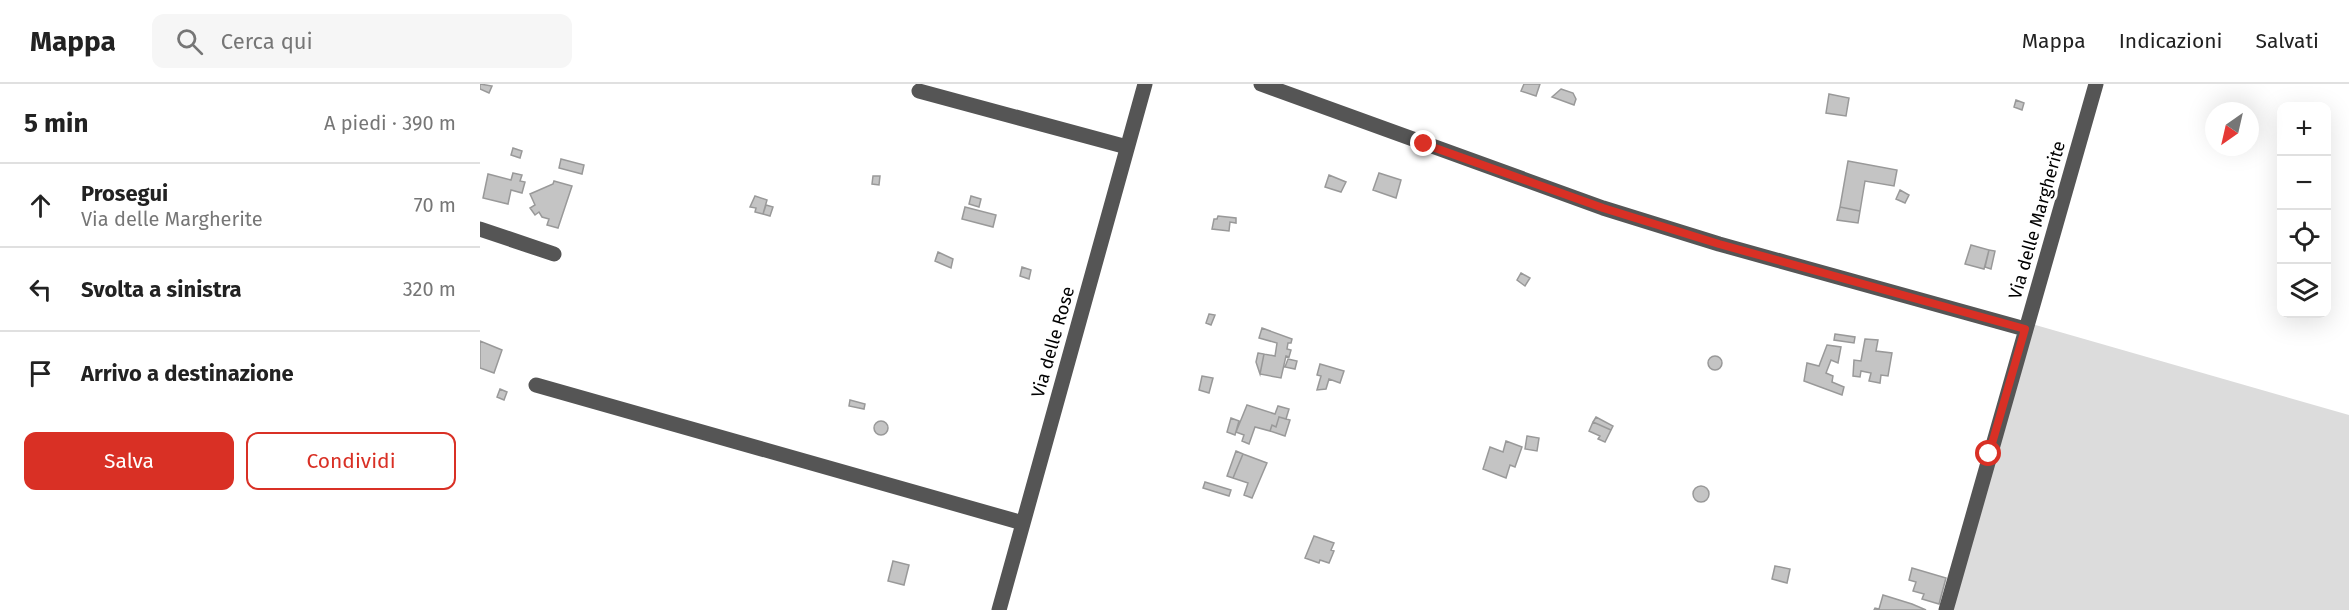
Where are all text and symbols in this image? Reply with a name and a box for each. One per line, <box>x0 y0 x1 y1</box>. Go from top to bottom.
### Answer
search box <box>152 14 572 68</box>
text: Mappa <box>30 25 116 58</box>
icon: search <box>173 25 206 58</box>
text: Cerca qui <box>221 28 313 55</box>
text: Mappa <box>2022 28 2086 54</box>
text: Indicazioni <box>2119 28 2222 54</box>
text: Salvati <box>2255 28 2319 54</box>
north arrow <box>2205 102 2259 156</box>
map controls <box>2277 102 2331 318</box>
button: + <box>2277 102 2331 156</box>
text: 5 min <box>24 108 88 139</box>
text: A piedi · 390 m <box>324 111 456 135</box>
route end <box>1410 130 1436 156</box>
street label: Via delle Margherite <box>2004 138 2070 302</box>
button: − <box>2277 156 2331 210</box>
text: Prosegui <box>81 180 168 207</box>
icon: ahead <box>24 189 57 222</box>
text: 70 m <box>414 193 456 217</box>
text: Via delle Margherite <box>81 207 263 231</box>
button: locate <box>2277 210 2331 264</box>
button: layers <box>2277 264 2331 318</box>
icon: left <box>24 273 57 306</box>
text: Svolta a sinistra <box>81 276 242 303</box>
text: 320 m <box>403 277 456 301</box>
street label: Via delle Rose <box>1027 284 1079 400</box>
icon: arrive <box>24 357 57 390</box>
text: Arrivo a destinazione <box>81 360 294 387</box>
button: Salva <box>24 432 234 490</box>
button: Condividi <box>246 432 456 490</box>
route start <box>1975 440 2001 466</box>

